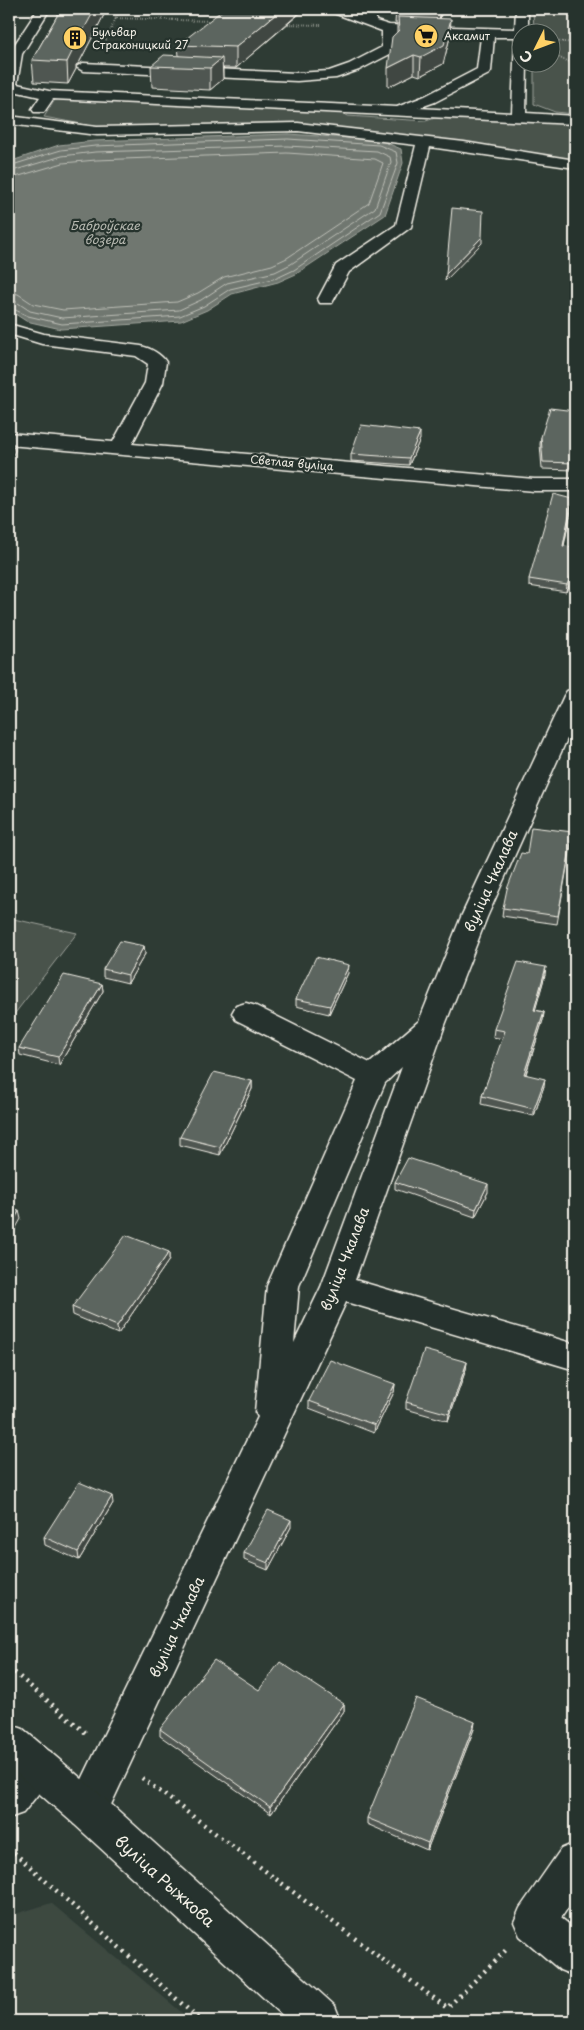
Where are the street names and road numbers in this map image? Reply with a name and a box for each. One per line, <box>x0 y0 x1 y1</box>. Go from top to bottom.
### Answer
street label: Светлая вуліца <box>250 450 335 475</box>
street label: вуліца Чкалава <box>459 826 523 935</box>
street label: вуліца Чкалава <box>315 1204 374 1314</box>
street label: вуліца Чкалава <box>144 1572 209 1681</box>
street label: вуліца Рыжкова <box>110 1829 221 1932</box>

